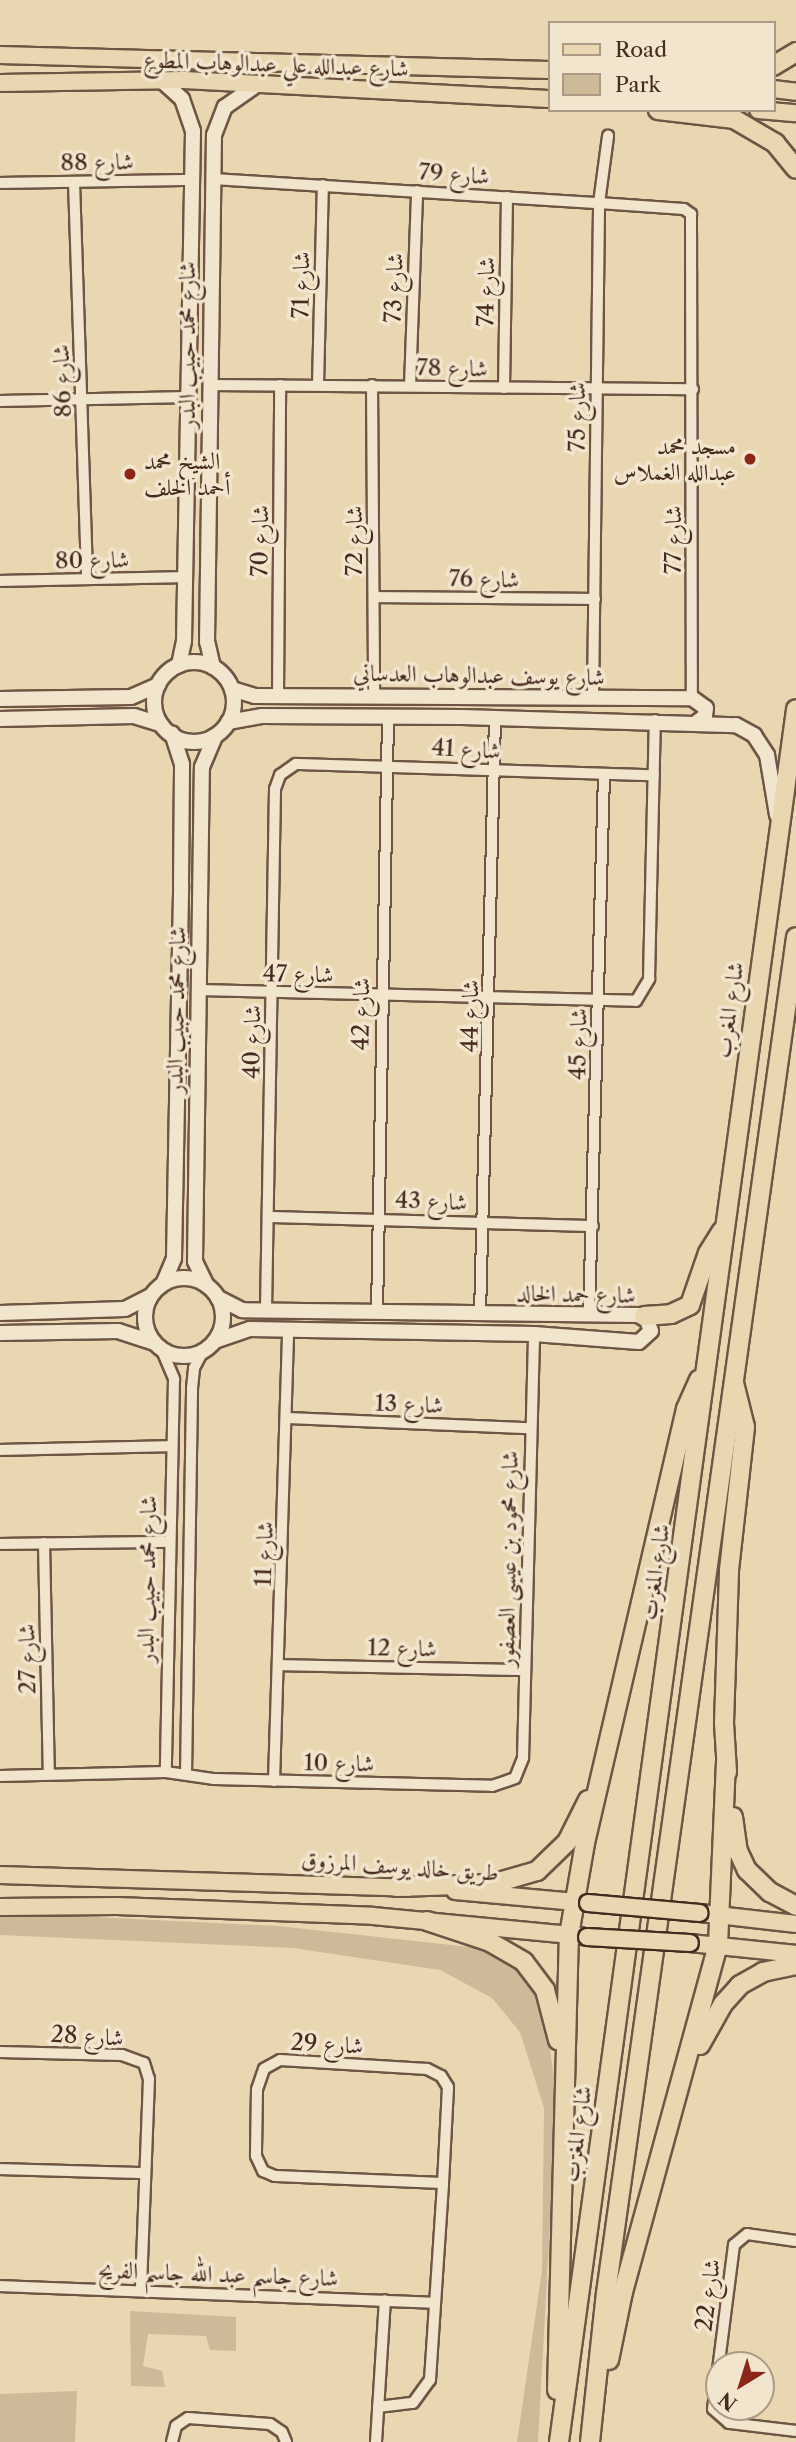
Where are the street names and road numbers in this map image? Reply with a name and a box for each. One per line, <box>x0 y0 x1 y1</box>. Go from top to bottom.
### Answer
street label: شارع عبدالله علي عبدالوهاب المطوع <box>143 46 409 82</box>
street label: شارع 88 <box>60 148 134 176</box>
street label: شارع 79 <box>418 158 490 190</box>
street label: شارع 71 <box>287 251 315 319</box>
street label: شارع 73 <box>379 253 409 323</box>
street label: شارع 74 <box>472 257 500 327</box>
street label: شارع محمد حبيب البدر <box>173 261 201 429</box>
street label: شارع 86 <box>47 344 77 418</box>
street label: شارع 78 <box>416 354 488 382</box>
street label: شارع 75 <box>563 382 591 452</box>
street label: شارع 70 <box>246 505 274 577</box>
street label: شارع 72 <box>340 506 368 576</box>
street label: شارع 77 <box>659 506 687 574</box>
street label: شارع 80 <box>55 546 129 574</box>
street label: شارع 76 <box>449 565 519 593</box>
street label: شارع يوسف عبدالوهاب العدساني <box>353 659 605 691</box>
street label: شارع 41 <box>431 733 501 765</box>
street label: شارع محمد حبيب البدر <box>161 926 191 1094</box>
street label: شارع 47 <box>262 960 334 988</box>
street label: شارع المغرب <box>709 960 749 1060</box>
street label: شارع 42 <box>347 977 375 1051</box>
street label: شارع 44 <box>456 979 484 1053</box>
street label: شارع 40 <box>238 1005 266 1079</box>
street label: شارع 45 <box>564 1008 592 1080</box>
street label: شارع 43 <box>395 1186 467 1216</box>
street label: شارع حمد الخالد <box>516 1279 636 1309</box>
street label: شارع 13 <box>374 1389 444 1419</box>
street label: شارع محمود بن عيسى العصفور <box>492 1450 524 1668</box>
street label: شارع محمد حبيب البدر <box>132 1495 162 1663</box>
street label: شارع 11 <box>249 1521 279 1587</box>
street label: شارع المغرب <box>635 1522 675 1622</box>
street label: شارع 27 <box>13 1623 41 1695</box>
street label: شارع 12 <box>367 1634 437 1662</box>
street label: شارع 10 <box>304 1749 374 1777</box>
street label: طريق خالد يوسف المرزوق <box>300 1845 500 1887</box>
street label: شارع 28 <box>50 2020 124 2052</box>
street label: شارع 29 <box>290 2028 364 2060</box>
street label: شارع المغرب <box>557 2084 597 2184</box>
street label: شارع جاسم عبد الله جاسم الفريح <box>97 2256 339 2292</box>
street label: شارع 22 <box>690 2257 726 2333</box>

